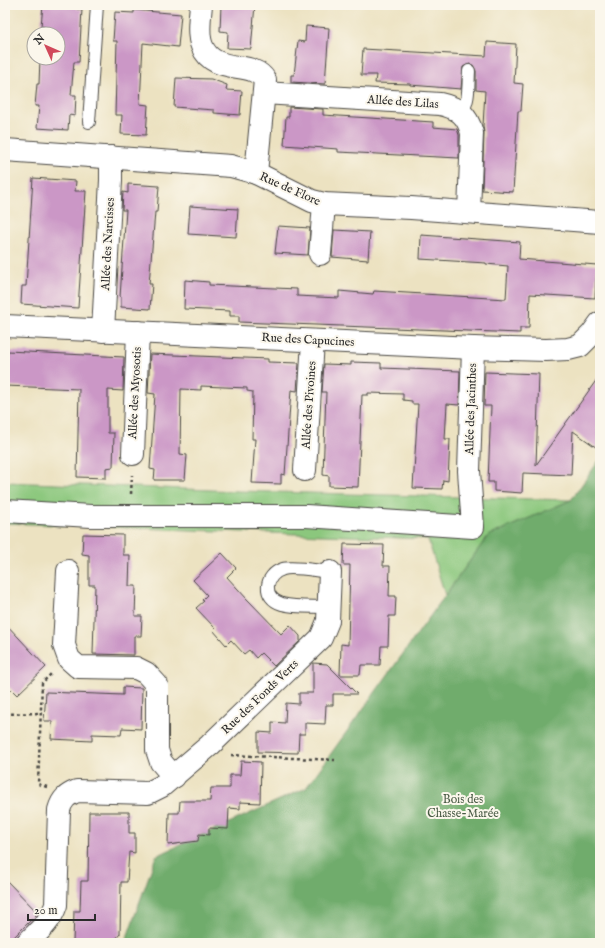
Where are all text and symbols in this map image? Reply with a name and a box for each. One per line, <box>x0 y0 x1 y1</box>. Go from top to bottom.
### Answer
north arrow <box>26 26 66 66</box>
text: N <box>31 31 48 49</box>
street label: Allée des Lilas <box>366 92 439 112</box>
street label: Rue de Flore <box>257 169 323 209</box>
street label: Allée des Narcisses <box>98 197 118 292</box>
street label: Rue des Capucines <box>261 330 355 351</box>
street label: Allée des Myosotis <box>125 346 145 441</box>
street label: Allée des Pivoines <box>298 361 320 450</box>
street label: Allée des Jacinthes <box>462 363 481 456</box>
street label: Rue des Fonds Verts <box>218 656 302 738</box>
park label: Bois des Chasse-Marée <box>427 792 499 821</box>
scale bar <box>28 896 95 922</box>
text: 20 m <box>34 903 57 918</box>

